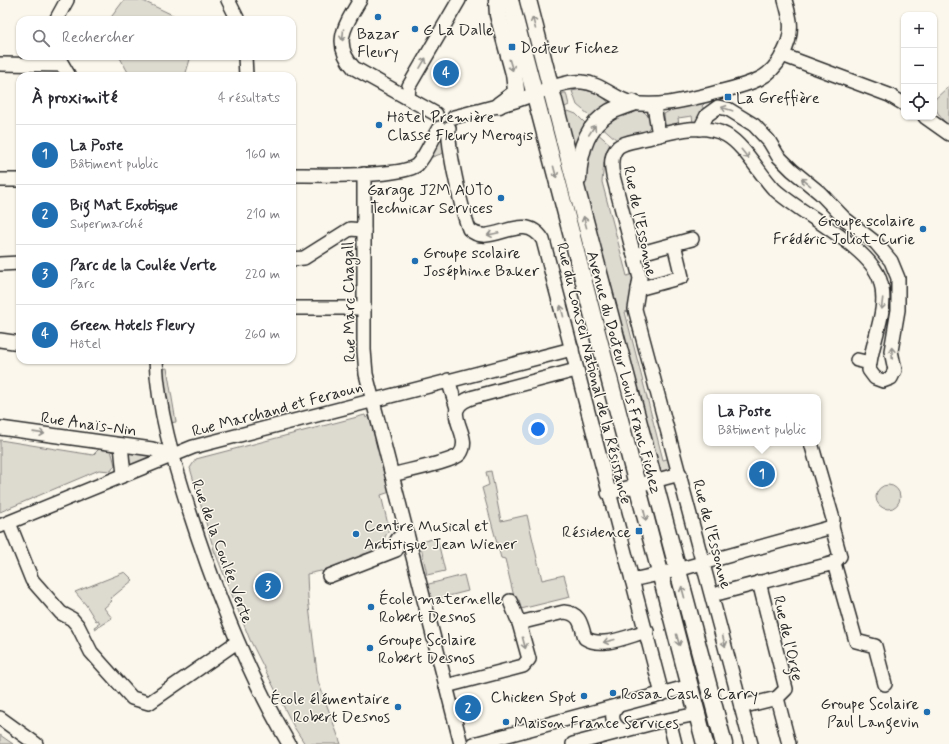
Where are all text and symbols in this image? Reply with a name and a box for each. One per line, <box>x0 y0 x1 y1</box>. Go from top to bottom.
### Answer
marker: Bazar Fleury <box>373 12 383 22</box>
map controls <box>901 12 937 120</box>
button: + <box>901 12 937 48</box>
search box <box>16 16 296 60</box>
one-way arrow <box>530 17 537 30</box>
place label: G La Dalle <box>423 20 494 41</box>
place label: Bazar Fleury <box>357 24 400 63</box>
marker: G La Dalle <box>410 24 420 34</box>
icon: search <box>30 27 52 49</box>
text: Rechercher <box>62 28 135 48</box>
one-way arrow <box>339 28 347 41</box>
place label: Docteur Fichez <box>520 38 619 59</box>
marker: Docteur Fichez <box>507 42 517 52</box>
button: − <box>901 48 937 84</box>
one-way arrow <box>419 57 427 69</box>
pin: 4 <box>433 58 459 88</box>
one-way arrow <box>508 59 515 72</box>
button: locate <box>901 84 937 120</box>
text: À proximité <box>32 87 117 109</box>
place label: La Greffière <box>736 88 820 109</box>
text: 4 résultats <box>218 90 280 107</box>
marker: La Greffière <box>723 92 733 102</box>
one-way arrow <box>721 105 734 112</box>
place label: Hôtel Première Classe Fleury Merogis <box>387 107 533 146</box>
marker: Hôtel Première Classe Fleury Merogis <box>374 120 384 130</box>
one-way arrow <box>588 124 596 136</box>
text: La Poste <box>70 136 123 156</box>
text: 1 <box>42 146 48 163</box>
text: 160 m <box>245 146 280 163</box>
one-way arrow <box>741 148 750 159</box>
text: Bâtiment public <box>70 156 158 173</box>
street label: Rue de l'Essonne <box>618 164 662 279</box>
one-way arrow <box>552 165 560 178</box>
one-way arrow <box>800 178 811 187</box>
place label: Garage J2M AUTO Technicar Services <box>367 180 493 219</box>
marker: Garage J2M AUTO Technicar Services <box>496 193 506 203</box>
text: Big Mat Exotique <box>70 196 178 216</box>
text: 2 <box>42 206 48 223</box>
text: 210 m <box>246 206 280 223</box>
place label: Groupe scolaire Frédéric Joliot-Curie <box>773 211 915 250</box>
text: Supermarché <box>70 216 143 233</box>
one-way arrow <box>581 216 588 229</box>
marker: Groupe scolaire Frédéric Joliot-Curie <box>918 224 928 234</box>
one-way arrow <box>486 230 499 238</box>
street label: Rue du Conseil National de la Résistance <box>551 240 636 506</box>
street label: Rue Marc Chagall <box>338 241 362 363</box>
place label: Groupe scolaire Joséphine Baker <box>423 243 540 282</box>
street label: Avenue du Docteur Louis Franc Fichez <box>581 249 666 496</box>
text: Parc de la Coulée Verte <box>70 256 217 276</box>
marker: Groupe scolaire Joséphine Baker <box>410 256 420 266</box>
text: 3 <box>42 266 48 283</box>
text: 220 m <box>245 266 280 283</box>
text: Parc <box>70 276 95 293</box>
one-way arrow <box>878 297 886 310</box>
one-way arrow <box>558 305 565 318</box>
text: Green Hotels Fleury <box>70 316 195 336</box>
text: 4 <box>41 326 49 343</box>
text: 260 m <box>245 326 280 343</box>
text: Hôtel <box>70 336 101 353</box>
one-way arrow <box>889 347 896 360</box>
street label: Rue Marchand et Feraoun <box>189 376 365 442</box>
popup <box>703 394 821 446</box>
text: La Poste <box>718 402 771 422</box>
street label: Rue Anaïs-Nin <box>39 407 138 442</box>
your location <box>528 419 548 439</box>
text: Bâtiment public <box>718 422 806 439</box>
one-way arrow <box>32 429 45 437</box>
pin: 1 <box>749 459 775 489</box>
street label: Rue de la Coulée Verte <box>186 477 258 627</box>
street label: Rue de l'Essonne <box>687 477 736 592</box>
one-way arrow <box>642 508 649 521</box>
place label: Centre Musical et Artistique Jean Wiener <box>364 516 517 555</box>
place label: Résidence <box>562 522 631 543</box>
marker: Résidence <box>634 526 644 536</box>
marker: Centre Musical et Artistique Jean Wiener <box>351 529 361 539</box>
pin: 3 <box>255 571 281 601</box>
one-way arrow <box>679 585 686 598</box>
place label: École maternelle Robert Desnos <box>379 589 503 628</box>
street label: Rue de l'Orge <box>767 594 808 683</box>
marker: École maternelle Robert Desnos <box>366 602 376 612</box>
place label: Groupe Scolaire Robert Desnos <box>378 630 477 669</box>
one-way arrow <box>675 634 682 647</box>
one-way arrow <box>721 634 728 647</box>
one-way arrow <box>521 636 528 649</box>
one-way arrow <box>603 638 616 645</box>
marker: Groupe Scolaire Robert Desnos <box>365 643 375 653</box>
place label: Rosaa Cash & Carry <box>621 684 758 705</box>
place label: Chicken Spot <box>491 687 576 708</box>
marker: Rosaa Cash & Carry <box>608 688 618 698</box>
place label: École élémentaire Robert Desnos <box>271 689 390 728</box>
marker: Chicken Spot <box>579 691 589 701</box>
pin: 2 <box>455 693 481 723</box>
place label: Groupe Scolaire Paul Langevin <box>820 694 919 734</box>
marker: École élémentaire Robert Desnos <box>393 702 403 712</box>
marker: Groupe Scolaire Paul Langevin <box>922 707 932 717</box>
place label: Maison France Services <box>514 713 679 734</box>
marker: Maison France Services <box>501 717 511 727</box>

